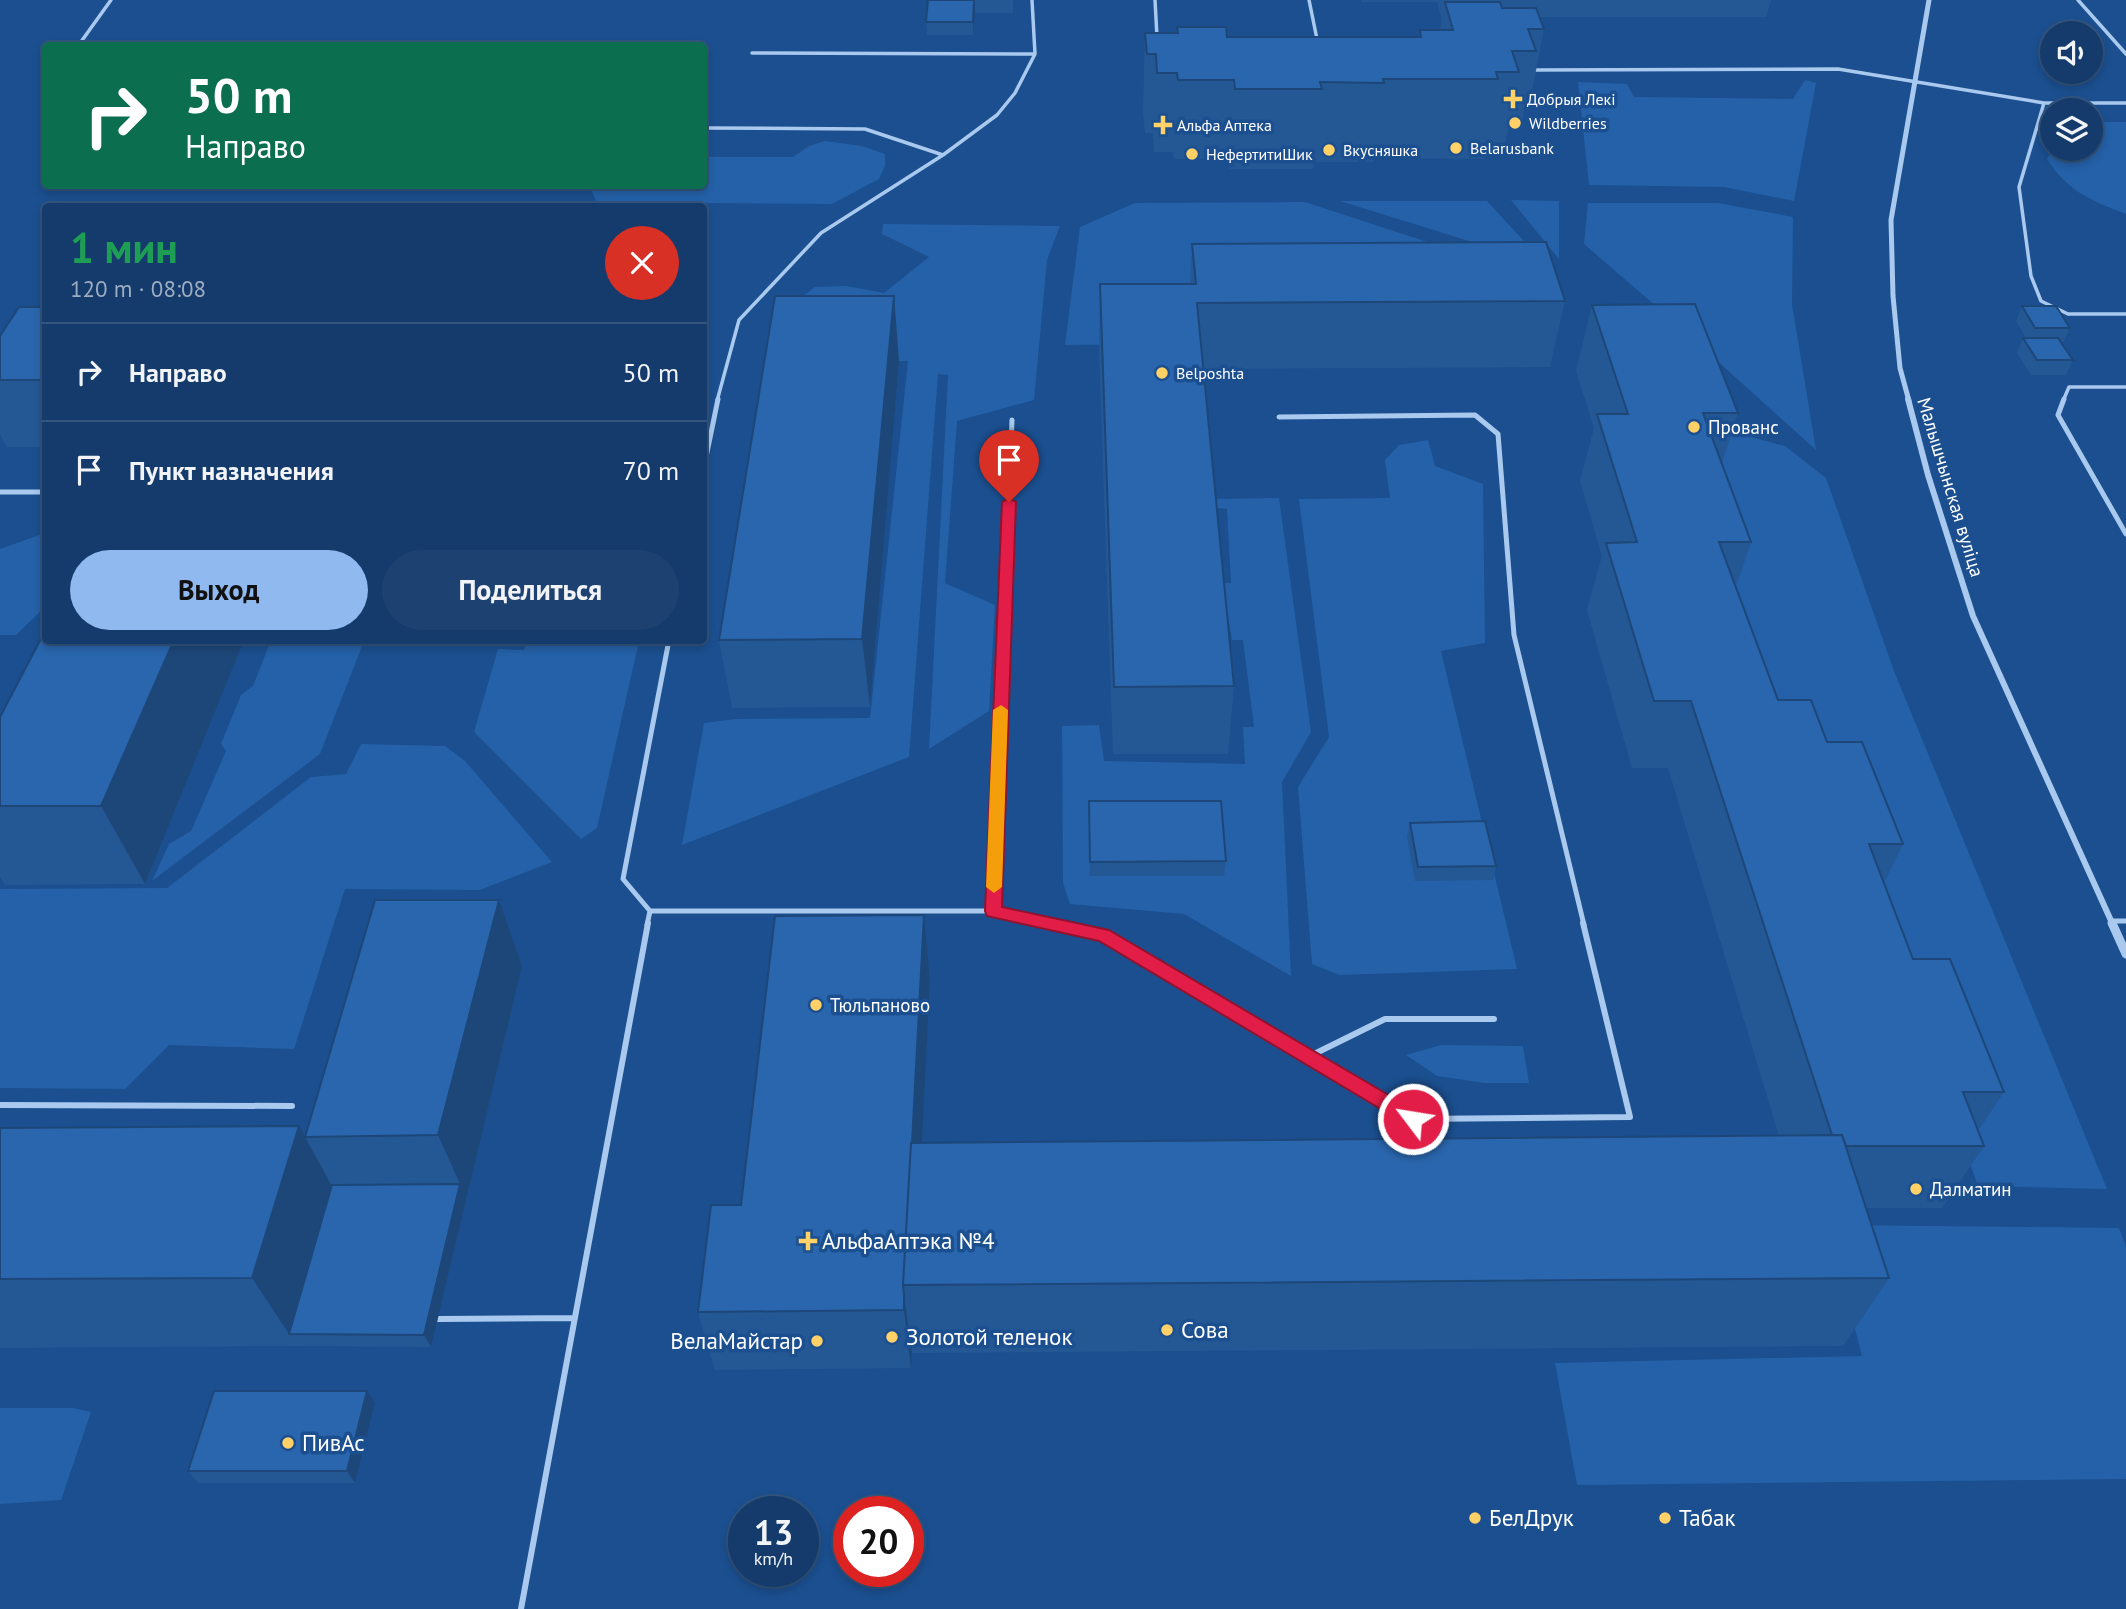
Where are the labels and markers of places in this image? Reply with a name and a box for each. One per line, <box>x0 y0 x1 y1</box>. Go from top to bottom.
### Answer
place label: Добрыя Лекі <box>1527 89 1615 109</box>
marker: Добрыя Лекі <box>1505 91 1521 107</box>
place label: Wildberries <box>1529 113 1607 133</box>
place label: Альфа Аптека <box>1177 115 1272 135</box>
marker: Wildberries <box>1507 115 1523 131</box>
marker: Альфа Аптека <box>1155 117 1171 133</box>
place label: Belarusbank <box>1470 138 1554 158</box>
place label: Вкусняшка <box>1343 140 1418 160</box>
marker: Belarusbank <box>1448 140 1464 156</box>
marker: Вкусняшка <box>1321 142 1337 158</box>
place label: НефертитиШик <box>1206 144 1313 164</box>
marker: НефертитиШик <box>1184 146 1200 162</box>
place label: Belposhta <box>1176 363 1244 383</box>
marker: Belposhta <box>1154 365 1170 381</box>
place label: Прованс <box>1708 415 1779 439</box>
marker: Прованс <box>1686 419 1702 435</box>
pin <box>979 430 1039 502</box>
place label: Тюльпаново <box>830 993 930 1017</box>
marker: Тюльпаново <box>808 997 824 1013</box>
place label: Далматин <box>1930 1177 2012 1201</box>
marker: Далматин <box>1908 1181 1924 1197</box>
place label: АльфаАптэка №4 <box>822 1226 995 1255</box>
marker: АльфаАптэка №4 <box>800 1233 816 1249</box>
place label: Сова <box>1181 1315 1229 1344</box>
place label: Золотой теленок <box>906 1322 1072 1351</box>
marker: Сова <box>1159 1322 1175 1338</box>
place label: ВелаМайстар <box>670 1326 803 1355</box>
marker: Золотой теленок <box>884 1329 900 1345</box>
marker: ВелаМайстар <box>809 1333 825 1349</box>
place label: ПивАс <box>302 1428 365 1457</box>
marker: ПивАс <box>280 1435 296 1451</box>
place label: БелДрук <box>1489 1503 1574 1532</box>
place label: Табак <box>1679 1503 1735 1532</box>
marker: БелДрук <box>1467 1510 1483 1526</box>
marker: Табак <box>1657 1510 1673 1526</box>

